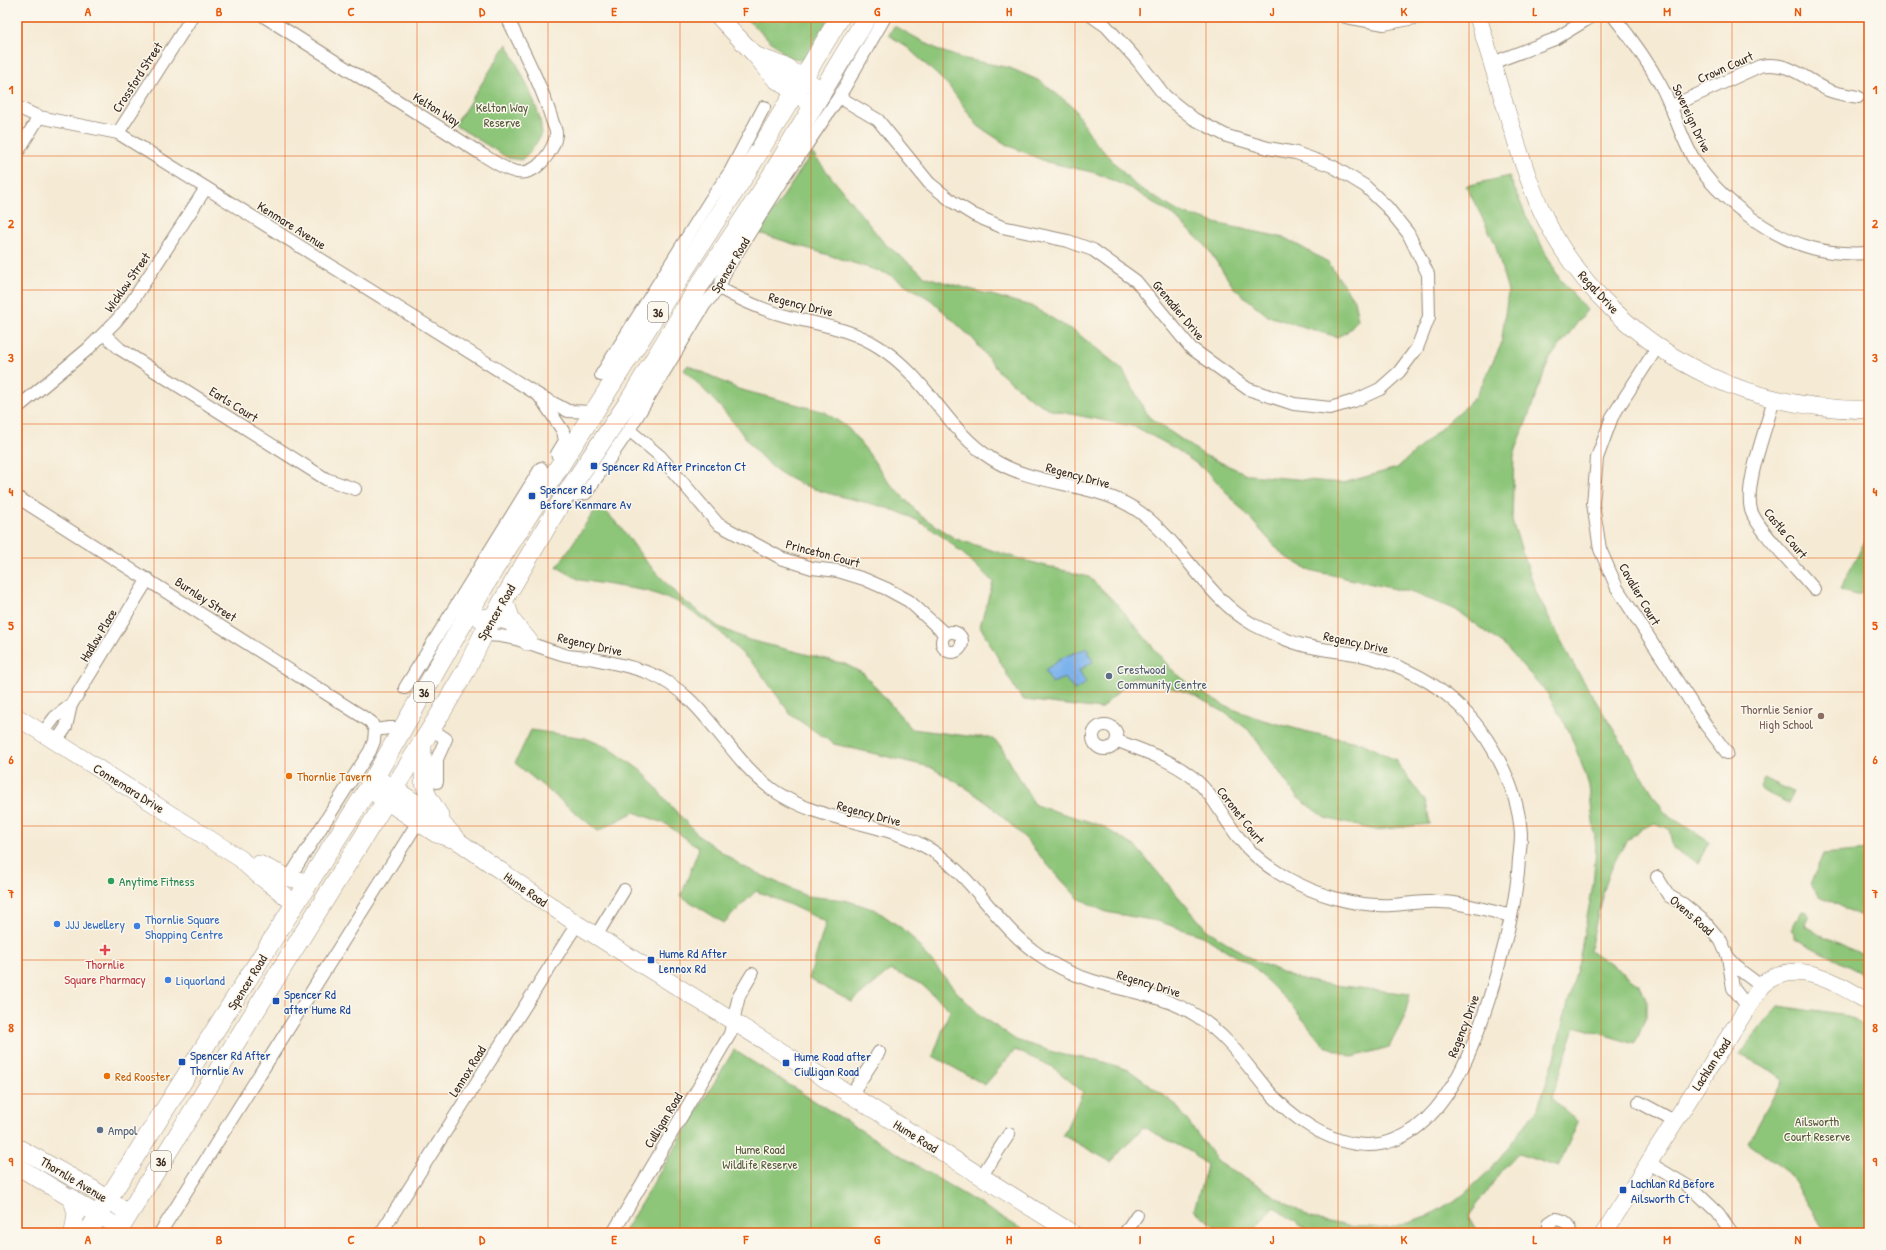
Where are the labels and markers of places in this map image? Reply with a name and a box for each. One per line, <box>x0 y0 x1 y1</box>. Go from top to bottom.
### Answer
place label: Spencer Rd After Princeton Ct <box>602 457 746 475</box>
marker: Spencer Rd After Princeton Ct <box>589 461 599 471</box>
place label: Spencer Rd Before Kenmare Av <box>540 480 632 513</box>
marker: Spencer Rd Before Kenmare Av <box>527 491 537 501</box>
place label: Crestwood Community Centre <box>1117 660 1207 693</box>
marker: Crestwood Community Centre <box>1104 671 1114 681</box>
place label: Thornlie Senior High School <box>1741 700 1814 733</box>
marker: Thornlie Senior High School <box>1816 711 1826 721</box>
place label: Thornlie Tavern <box>297 767 372 785</box>
marker: Thornlie Tavern <box>284 771 294 781</box>
place label: Anytime Fitness <box>119 872 194 890</box>
marker: Anytime Fitness <box>106 876 116 886</box>
place label: Thornlie Square Shopping Centre <box>145 910 223 943</box>
place label: JJJ Jewellery <box>65 915 125 933</box>
marker: JJJ Jewellery <box>52 919 62 929</box>
marker: Thornlie Square Shopping Centre <box>132 921 142 931</box>
place label: Hume Rd After Lennox Rd <box>659 944 727 977</box>
marker: Thornlie Square Pharmacy <box>100 945 110 955</box>
place label: Thornlie Square Pharmacy <box>64 955 146 988</box>
marker: Hume Rd After Lennox Rd <box>646 955 656 965</box>
place label: Liquorland <box>176 971 225 989</box>
marker: Liquorland <box>163 975 173 985</box>
place label: Spencer Rd after Hume Rd <box>284 985 351 1018</box>
marker: Spencer Rd after Hume Rd <box>271 996 281 1006</box>
place label: Spencer Rd After Thornlie Av <box>190 1046 270 1079</box>
place label: Hume Road after Ciulligan Road <box>794 1047 871 1080</box>
marker: Spencer Rd After Thornlie Av <box>177 1057 187 1067</box>
marker: Hume Road after Ciulligan Road <box>781 1058 791 1068</box>
place label: Red Rooster <box>115 1067 170 1085</box>
marker: Red Rooster <box>102 1071 112 1081</box>
place label: Ampol <box>108 1121 138 1139</box>
marker: Ampol <box>95 1125 105 1135</box>
place label: Lachlan Rd Before Ailsworth Ct <box>1631 1174 1715 1207</box>
marker: Lachlan Rd Before Ailsworth Ct <box>1618 1185 1628 1195</box>

